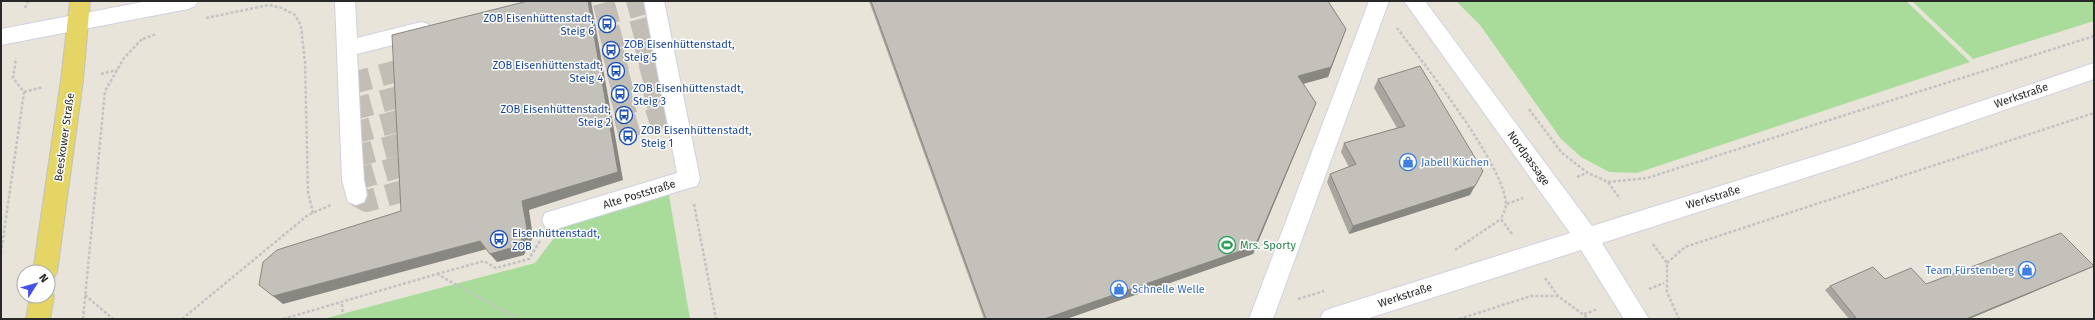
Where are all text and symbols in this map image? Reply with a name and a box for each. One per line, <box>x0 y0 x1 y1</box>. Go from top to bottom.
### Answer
place label: ZOB Eisenhüttenstadt, Steig 6 <box>483 12 594 38</box>
bus stop icon: ZOB Eisenhüttenstadt, Steig 6 <box>597 14 617 34</box>
place label: ZOB Eisenhüttenstadt, Steig 5 <box>624 38 735 64</box>
bus stop icon: ZOB Eisenhüttenstadt, Steig 5 <box>601 40 621 60</box>
place label: ZOB Eisenhüttenstadt, Steig 4 <box>492 59 603 85</box>
bus stop icon: ZOB Eisenhüttenstadt, Steig 4 <box>606 61 626 81</box>
street label: Werkstraße <box>1992 80 2050 111</box>
place label: ZOB Eisenhüttenstadt, Steig 3 <box>633 82 744 108</box>
bus stop icon: ZOB Eisenhüttenstadt, Steig 3 <box>610 84 630 104</box>
street label: Beeskower Straße <box>52 92 77 182</box>
place label: ZOB Eisenhüttenstadt, Steig 2 <box>500 103 611 129</box>
bus stop icon: ZOB Eisenhüttenstadt, Steig 2 <box>614 105 634 125</box>
place label: ZOB Eisenhüttenstadt, Steig 1 <box>641 124 752 150</box>
bus stop icon: ZOB Eisenhüttenstadt, Steig 1 <box>618 126 638 146</box>
street label: Nordpassage <box>1504 129 1553 188</box>
shop icon: Jabell Küchen <box>1398 152 1418 172</box>
place label: Jabell Küchen <box>1421 156 1489 169</box>
street label: Alte Poststraße <box>601 177 677 212</box>
street label: Werkstraße <box>1684 183 1742 212</box>
place label: Eisenhüttenstadt, ZOB <box>512 227 600 253</box>
bus stop icon: Eisenhüttenstadt, ZOB <box>489 229 509 249</box>
sports icon: Mrs. Sporty <box>1217 235 1237 255</box>
place label: Mrs. Sporty <box>1240 239 1296 252</box>
shop icon: Team Fürstenberg <box>2017 260 2037 280</box>
north arrow <box>16 264 56 304</box>
place label: Team Fürstenberg <box>1926 264 2014 277</box>
text: N <box>36 271 51 285</box>
shop icon: Schnelle Welle <box>1109 279 1129 299</box>
street label: Werkstraße <box>1376 281 1434 310</box>
place label: Schnelle Welle <box>1132 283 1205 296</box>

